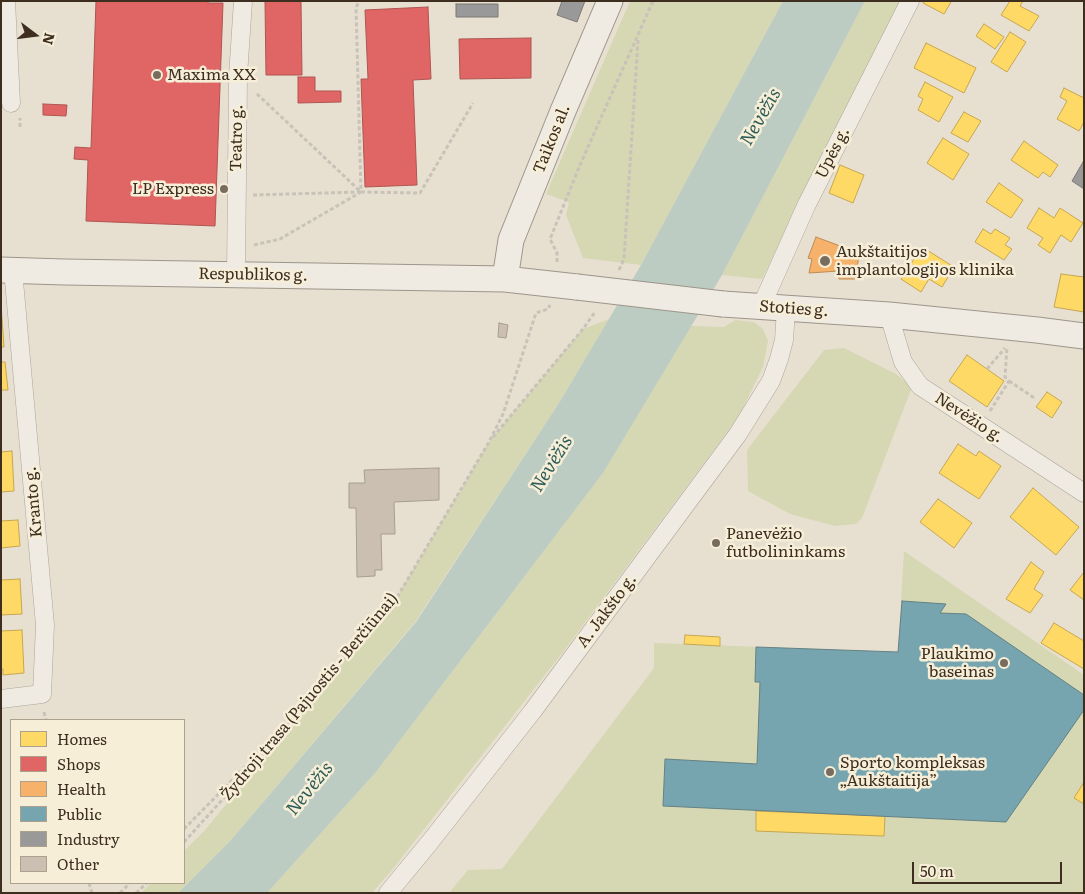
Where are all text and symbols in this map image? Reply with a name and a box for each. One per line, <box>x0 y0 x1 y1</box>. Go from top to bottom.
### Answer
north arrow <box>10 10 60 60</box>
text: N <box>38 31 61 47</box>
place label: Maxima XX <box>167 65 256 85</box>
marker: Maxima XX <box>151 69 163 81</box>
water label: Nevėžis <box>736 85 786 149</box>
street label: Taikos al. <box>529 102 575 176</box>
street label: Teatro g. <box>227 104 247 172</box>
street label: Upės g. <box>812 124 854 182</box>
place label: LP Express <box>132 179 214 199</box>
marker: LP Express <box>218 183 230 195</box>
place label: Aukštaitijos implantologijos klinika <box>836 242 1014 280</box>
marker: Aukštaitijos implantologijos klinika <box>818 254 832 268</box>
street label: Respublikos g. <box>198 264 308 286</box>
street label: Stoties g. <box>759 297 829 321</box>
street label: Nevėžio g. <box>931 389 1007 447</box>
water label: Nevėžis <box>526 432 578 496</box>
street label: Kranto g. <box>21 466 47 538</box>
place label: Panevėžio futbolininkams <box>726 524 845 562</box>
marker: Panevėžio futbolininkams <box>710 537 722 549</box>
street label: A. Jakšto g. <box>573 570 641 652</box>
street label: Žydroji trasa (Pajuostis - Berčiūnai) <box>217 589 403 805</box>
place label: Plaukimo baseinas <box>921 644 994 682</box>
marker: Plaukimo baseinas <box>998 657 1010 669</box>
legend <box>10 719 185 884</box>
text: Homes <box>57 727 107 750</box>
text: Shops <box>57 752 100 775</box>
place label: Sporto kompleksas „Aukštaitija” <box>840 753 985 791</box>
water label: Nevėžis <box>282 758 338 820</box>
marker: Sporto kompleksas „Aukštaitija” <box>824 766 836 778</box>
text: Health <box>57 777 106 800</box>
text: Public <box>57 802 102 825</box>
text: Industry <box>57 827 120 850</box>
text: Other <box>57 852 99 875</box>
scale bar <box>915 852 1065 884</box>
text: 50 m <box>920 859 954 882</box>

